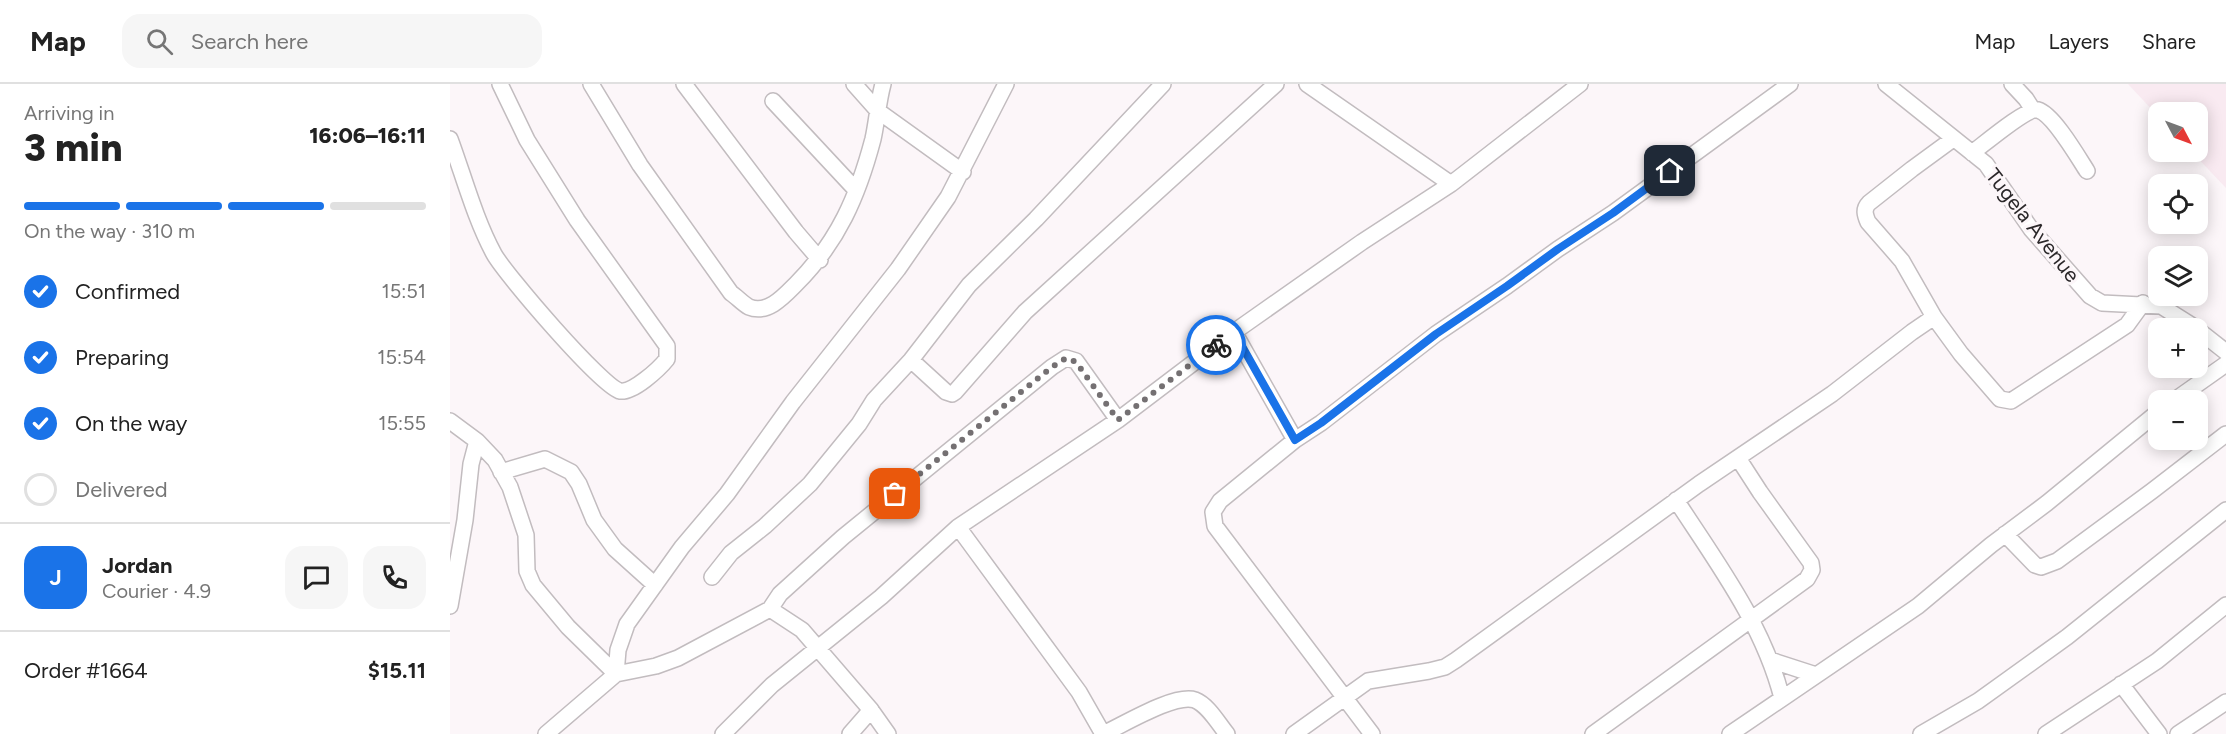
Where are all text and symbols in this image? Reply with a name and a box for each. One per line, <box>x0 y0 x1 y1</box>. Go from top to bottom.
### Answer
search box <box>122 14 542 68</box>
text: Map <box>30 24 86 58</box>
icon: search <box>143 25 176 58</box>
text: Search here <box>191 28 308 55</box>
text: Map <box>1975 29 2015 54</box>
text: Layers <box>2048 29 2109 54</box>
text: Share <box>2142 29 2196 54</box>
text: Arriving in <box>24 101 114 125</box>
north arrow <box>2148 102 2208 162</box>
map controls <box>2148 102 2208 450</box>
text: 16:06–16:11 <box>309 122 426 149</box>
text: 3 min <box>24 124 122 171</box>
pin <box>1644 145 1695 196</box>
icon: home <box>1653 154 1686 187</box>
street label: Tugela Avenue <box>1981 163 2085 287</box>
button: locate <box>2148 174 2208 234</box>
text: On the way · 310 m <box>24 219 195 243</box>
button: layers <box>2148 246 2208 306</box>
icon: check <box>24 275 57 308</box>
text: Confirmed <box>75 278 180 305</box>
text: 15:51 <box>381 279 426 303</box>
courier <box>1186 315 1246 375</box>
button: + <box>2148 318 2208 378</box>
icon: bike <box>1200 329 1233 362</box>
icon: check <box>24 341 57 374</box>
text: Preparing <box>75 344 169 371</box>
text: 15:54 <box>377 345 426 369</box>
button: − <box>2148 390 2208 450</box>
icon: check <box>24 407 57 440</box>
text: On the way <box>75 410 187 437</box>
text: 15:55 <box>378 411 426 435</box>
pin <box>869 468 920 519</box>
text: Delivered <box>75 476 168 503</box>
icon: bag <box>878 477 911 510</box>
button: chat <box>285 546 348 609</box>
button: phone <box>363 546 426 609</box>
text: Jordan <box>102 552 173 579</box>
text: J <box>49 564 62 591</box>
text: Courier · 4.9 <box>102 579 211 603</box>
text: Order #1664 <box>24 657 148 684</box>
text: $15.11 <box>368 657 426 684</box>

